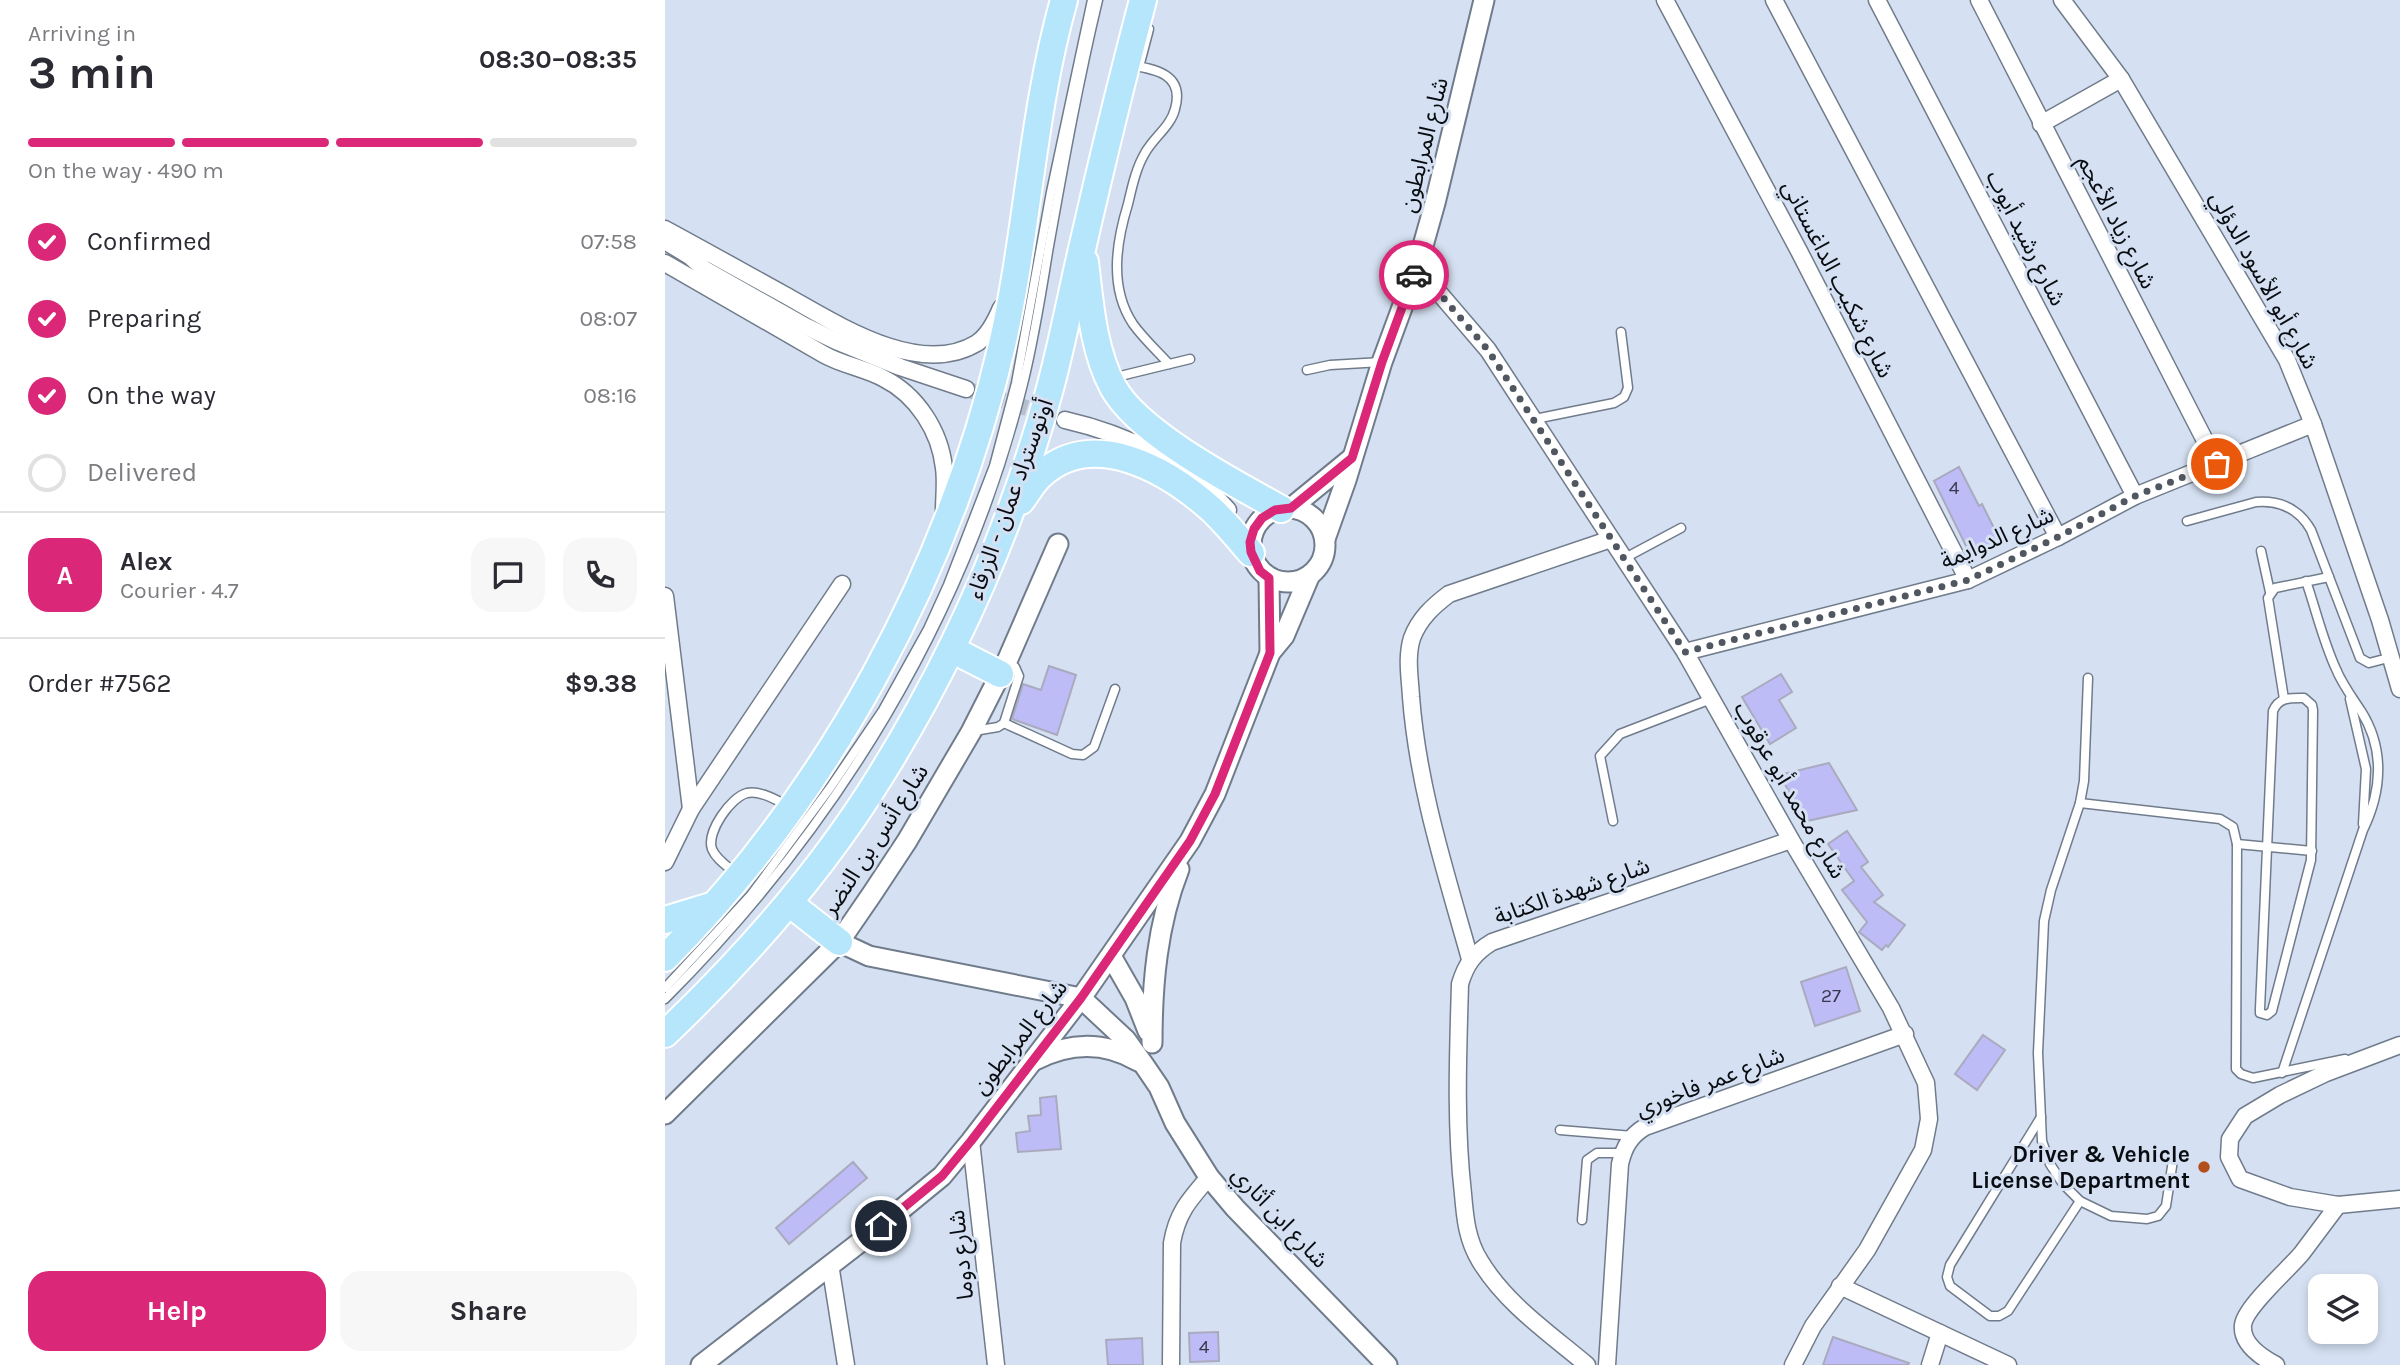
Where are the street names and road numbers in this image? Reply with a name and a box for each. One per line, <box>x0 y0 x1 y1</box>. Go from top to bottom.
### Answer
street label: شارع المرابطون <box>1394 75 1457 216</box>
street label: شارع زياد الأعجم <box>2069 151 2162 295</box>
street label: شارع رشيد أيوب <box>1978 165 2072 312</box>
street label: شارع شكيب الداغستاني <box>1774 176 1899 384</box>
street label: شارع أبو الأسود الدؤلي <box>2201 186 2325 375</box>
street label: أوتوستراد عمان - الزرقاء <box>960 395 1059 603</box>
street label: شارع الدوايمة <box>1936 501 2059 578</box>
street label: شارع محمد أبو عرقوب <box>1726 696 1852 885</box>
street label: شارع أنس بن النضر <box>815 759 937 923</box>
street label: شارع شهدة الكتابة <box>1491 852 1654 933</box>
street label: شارع المرابطون <box>967 974 1076 1102</box>
street label: شارع عمر فاخوري <box>1632 1041 1789 1126</box>
street label: شارع ابن أثاري <box>1224 1160 1335 1276</box>
street label: شارع دوما <box>943 1208 982 1301</box>

